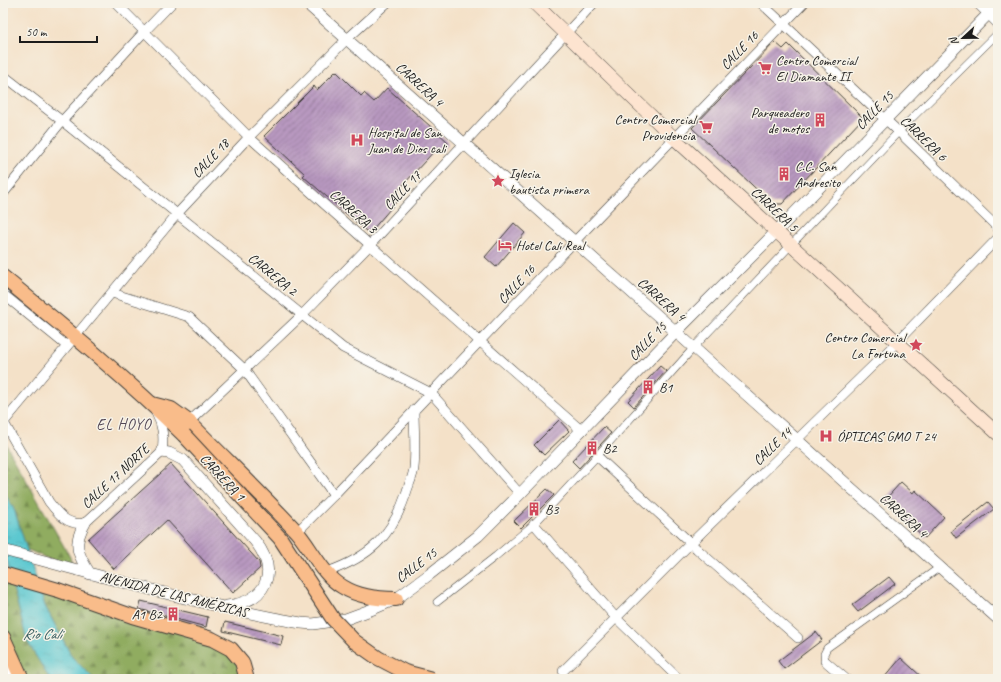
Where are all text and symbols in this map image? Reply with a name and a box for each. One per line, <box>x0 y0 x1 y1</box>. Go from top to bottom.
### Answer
scale bar <box>20 18 97 44</box>
north arrow <box>943 18 983 58</box>
text: 50 m <box>26 24 48 40</box>
street label: CALLE 16 <box>717 27 762 73</box>
text: N <box>945 34 961 48</box>
place label: Centro Comercial El Diamante II <box>776 52 859 85</box>
street label: CARRERA 4 <box>392 59 448 111</box>
supermarket icon: Centro Comercial El Diamante II <box>757 60 773 76</box>
street label: CALLE 15 <box>852 87 897 133</box>
place label: Parqueadero de motos <box>751 104 810 137</box>
place label: Centro Comercial Providencia <box>615 111 698 144</box>
building icon: Parqueadero de motos <box>812 112 828 128</box>
street label: CARRERA 6 <box>897 112 951 165</box>
supermarket icon: Centro Comercial Providencia <box>698 119 714 135</box>
place label: Hospital de San Juan de Dios cali <box>367 124 448 157</box>
hospital icon: Hospital de San Juan de Dios cali <box>349 132 365 148</box>
street label: CALLE 18 <box>188 134 234 181</box>
place label: C.C. San Andresito <box>795 158 841 191</box>
place label: Iglesia bautista primera <box>509 165 590 198</box>
building icon: C.C. San Andresito <box>776 166 792 182</box>
street label: CALLE 17 <box>380 167 425 213</box>
place icon: Iglesia bautista primera <box>490 173 506 189</box>
street label: CARRERA 5 <box>748 183 802 236</box>
street label: CARRERA 3 <box>326 186 382 238</box>
hotel icon: Hotel Cali Real <box>497 237 513 253</box>
place label: Hotel Cali Real <box>516 237 587 254</box>
street label: CARRERA 2 <box>245 249 302 300</box>
street label: CALLE 16 <box>494 261 539 307</box>
street label: CARRERA 4 <box>634 274 691 326</box>
street label: CALLE 15 <box>625 318 670 364</box>
place label: Centro Comercial La Fortuna <box>825 329 908 362</box>
place icon: Centro Comercial La Fortuna <box>908 337 924 353</box>
building icon: B1 <box>640 379 656 395</box>
place label: B1 <box>659 379 673 396</box>
district label: EL HOYO <box>97 415 152 434</box>
street label: CALLE 14 <box>749 423 796 469</box>
hospital icon: ÓPTICAS GMO T 24 <box>818 428 834 444</box>
place label: ÓPTICAS GMO T 24 <box>837 428 937 445</box>
street label: CALLE 17 NORTE <box>78 439 155 512</box>
building icon: B2 <box>584 440 600 456</box>
place label: B2 <box>603 440 618 457</box>
street label: CARRERA 1 <box>197 450 249 505</box>
street label: CARRERA 4 <box>876 490 932 542</box>
building icon: B3 <box>526 501 542 517</box>
place label: B3 <box>545 501 560 518</box>
street label: CALLE 15 <box>392 544 441 586</box>
street label: AVENIDA DE LAS AMÉRICAS <box>98 568 252 622</box>
place label: A1 B2 <box>132 606 164 623</box>
building icon: A1 B2 <box>165 606 181 622</box>
water label: Rio Cali <box>23 625 65 644</box>

